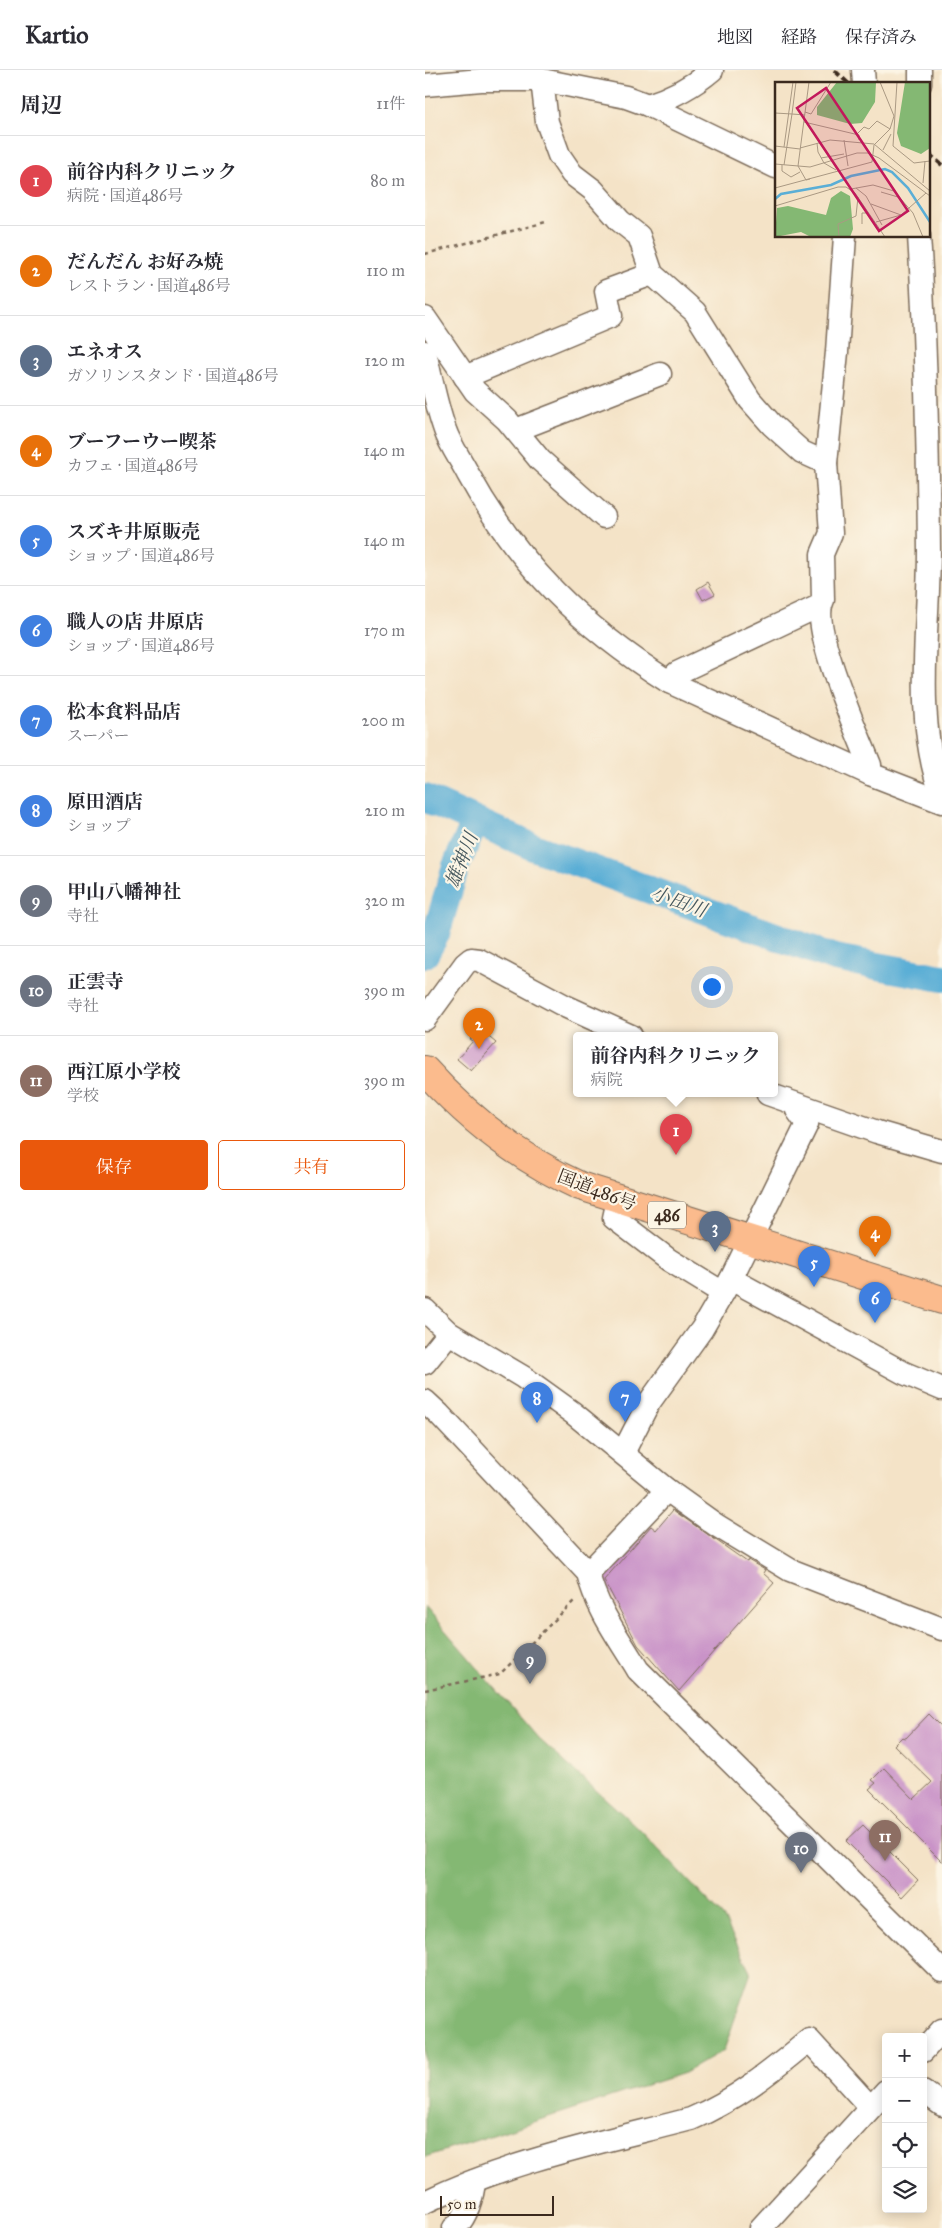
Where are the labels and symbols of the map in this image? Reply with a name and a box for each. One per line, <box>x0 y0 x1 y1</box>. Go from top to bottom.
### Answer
inset map <box>775 82 929 238</box>
water label: 雄神川 <box>441 828 483 891</box>
water label: 小田川 <box>648 881 711 923</box>
your location <box>699 974 725 1000</box>
pin: 2 <box>463 1008 495 1049</box>
pin: 1 <box>660 1114 692 1155</box>
street label: 国道486号 <box>554 1165 640 1215</box>
road number: 486 <box>648 1202 686 1228</box>
pin: 3 <box>699 1211 731 1252</box>
pin: 4 <box>859 1216 891 1257</box>
pin: 5 <box>798 1246 830 1287</box>
pin: 6 <box>859 1282 891 1323</box>
pin: 7 <box>609 1381 641 1422</box>
pin: 8 <box>521 1382 553 1423</box>
pin: 9 <box>514 1643 546 1684</box>
pin: 11 <box>869 1820 901 1861</box>
pin: 10 <box>785 1832 817 1873</box>
scale bar <box>440 2193 554 2216</box>

